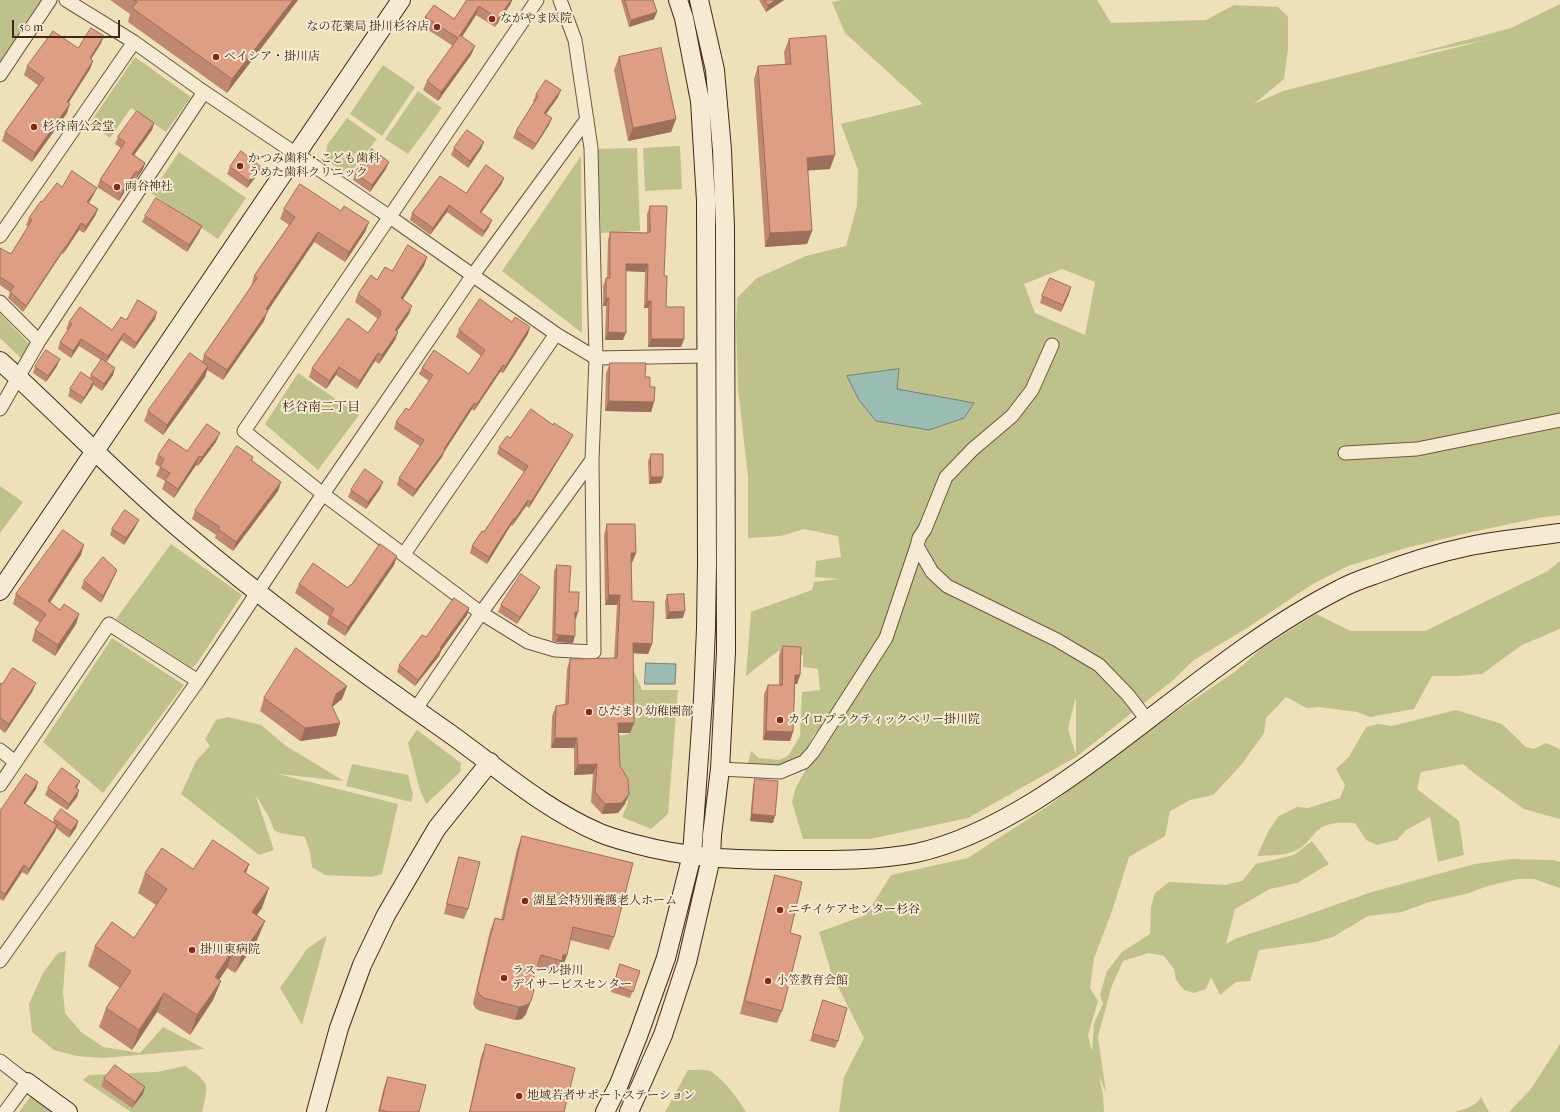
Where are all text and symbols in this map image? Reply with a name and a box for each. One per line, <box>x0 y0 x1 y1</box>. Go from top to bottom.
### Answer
scale bar <box>14 12 122 38</box>
place label: ながやま医院 <box>500 12 572 26</box>
marker: ながやま医院 <box>487 14 497 24</box>
text: 50 m <box>19 20 43 34</box>
place label: なの花薬局 掛川杉谷店 <box>306 20 429 34</box>
marker: なの花薬局 掛川杉谷店 <box>432 22 442 32</box>
place label: ベイシア・掛川店 <box>224 50 320 64</box>
marker: ベイシア・掛川店 <box>211 52 221 62</box>
place label: 杉谷南公会堂 <box>42 120 114 134</box>
marker: 杉谷南公会堂 <box>29 122 39 132</box>
place label: かつみ歯科・こども歯科 うめた歯科クリニック <box>248 152 380 180</box>
marker: かつみ歯科・こども歯科 うめた歯科クリニック <box>235 161 245 171</box>
place label: 両谷神社 <box>125 180 173 194</box>
marker: 両谷神社 <box>112 182 122 192</box>
district label: 杉谷南二丁目 <box>282 400 360 416</box>
place label: ひだまり幼稚園部 <box>597 705 693 719</box>
marker: ひだまり幼稚園部 <box>584 707 594 717</box>
place label: カイロプラクティックベリー掛川院 <box>788 713 980 727</box>
marker: カイロプラクティックベリー掛川院 <box>775 715 785 725</box>
place label: 湖星会特別養護老人ホーム <box>533 894 677 908</box>
marker: 湖星会特別養護老人ホーム <box>520 896 530 906</box>
place label: ニチイケアセンター杉谷 <box>788 903 920 917</box>
marker: ニチイケアセンター杉谷 <box>775 905 785 915</box>
place label: 掛川東病院 <box>200 943 260 957</box>
marker: 掛川東病院 <box>187 945 197 955</box>
place label: ラスール掛川 デイサービスセンター <box>512 964 632 992</box>
marker: ラスール掛川 デイサービスセンター <box>499 973 509 983</box>
place label: 小笠教育会館 <box>776 974 848 988</box>
marker: 小笠教育会館 <box>763 976 773 986</box>
place label: 地域若者サポートステーション <box>527 1089 695 1103</box>
marker: 地域若者サポートステーション <box>514 1091 524 1101</box>

